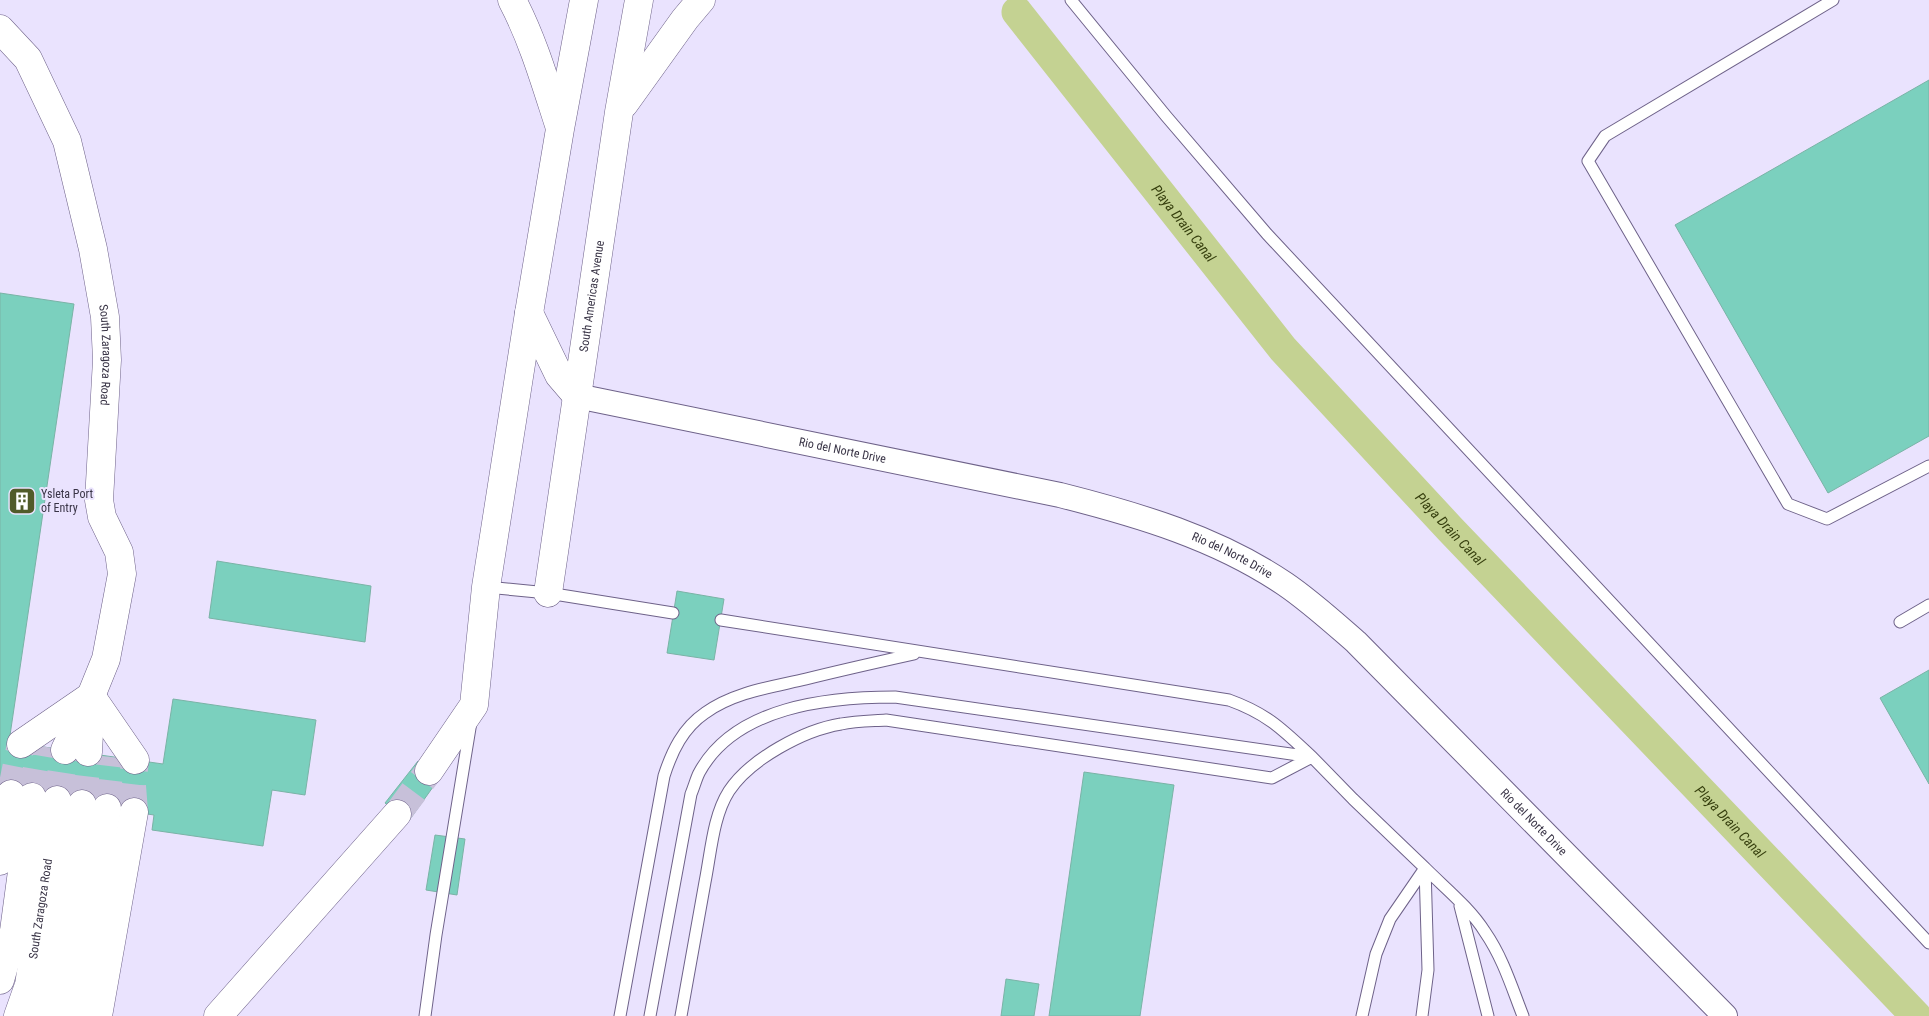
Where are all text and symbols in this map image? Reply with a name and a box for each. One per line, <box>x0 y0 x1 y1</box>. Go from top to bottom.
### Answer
water label: Playa Drain Canal <box>1148 181 1220 266</box>
street label: South Americas Avenue <box>577 239 607 353</box>
street label: South Zaragoza Road <box>96 303 114 406</box>
street label: Rio del Norte Drive <box>798 435 888 466</box>
building icon: Ysleta Port of Entry <box>7 486 37 516</box>
place label: Ysleta Port of Entry <box>41 487 93 515</box>
water label: Playa Drain Canal <box>1412 489 1489 569</box>
street label: Rio del Norte Drive <box>1190 529 1275 581</box>
water label: Playa Drain Canal <box>1692 782 1769 862</box>
street label: Rio del Norte Drive <box>1498 786 1570 859</box>
street label: South Zaragoza Road <box>26 858 55 960</box>

